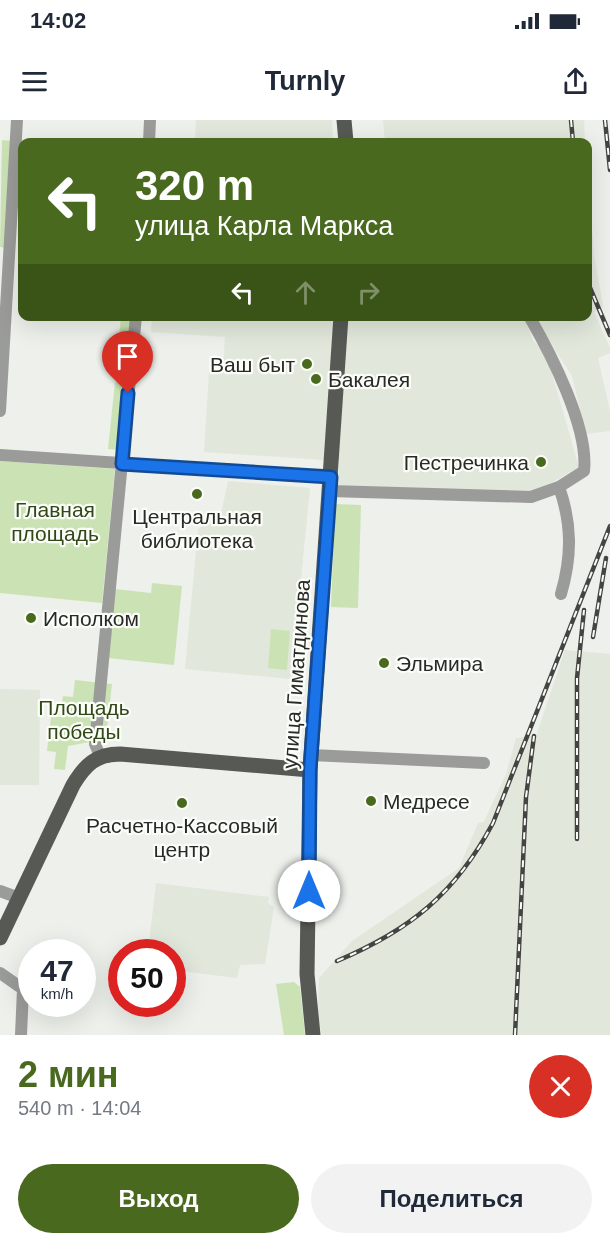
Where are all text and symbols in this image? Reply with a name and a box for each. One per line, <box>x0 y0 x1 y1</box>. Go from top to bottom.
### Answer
text: 14:02 <box>30 8 86 33</box>
icon: menu <box>18 65 51 98</box>
icon: share <box>559 65 592 98</box>
text: Turnly <box>265 66 345 96</box>
icon: left <box>36 162 114 240</box>
text: 320 m <box>135 162 254 209</box>
text: улица Карла Маркса <box>135 211 393 241</box>
icon: left <box>226 276 259 309</box>
icon: ahead <box>289 276 322 309</box>
icon: right <box>352 276 385 309</box>
pin <box>102 331 153 393</box>
icon: arrive <box>111 340 144 373</box>
place label: Ваш быт <box>210 353 295 376</box>
marker: Ваш быт <box>300 357 314 371</box>
place label: Бакалея <box>328 368 410 391</box>
marker: Бакалея <box>309 372 323 386</box>
place label: Пестречинка <box>404 451 529 474</box>
marker: Пестречинка <box>534 455 548 469</box>
marker: Центральная библиотека <box>190 487 204 501</box>
park label: Главная площадь <box>11 498 99 545</box>
place label: Центральная библиотека <box>132 505 262 552</box>
street label: улица Гиматдинова <box>278 578 314 770</box>
place label: Исполком <box>43 607 139 630</box>
marker: Исполком <box>24 611 38 625</box>
place label: Эльмира <box>396 652 483 675</box>
marker: Эльмира <box>377 656 391 670</box>
park label: Площадь победы <box>38 696 130 743</box>
place label: Медресе <box>383 790 470 813</box>
marker: Медресе <box>364 794 378 808</box>
marker: Расчетно-Кассовый центр <box>175 796 189 810</box>
place label: Расчетно-Кассовый центр <box>86 814 278 861</box>
position arrow <box>277 859 341 923</box>
speed limit sign: 50 <box>108 939 186 1017</box>
text: 47 <box>40 954 74 987</box>
text: km/h <box>41 985 73 1002</box>
text: 2 мин <box>18 1054 119 1095</box>
button: close <box>529 1055 592 1118</box>
text: 540 m · 14:04 <box>18 1097 141 1119</box>
button: Выход <box>18 1164 299 1233</box>
button: Поделиться <box>311 1164 592 1233</box>

